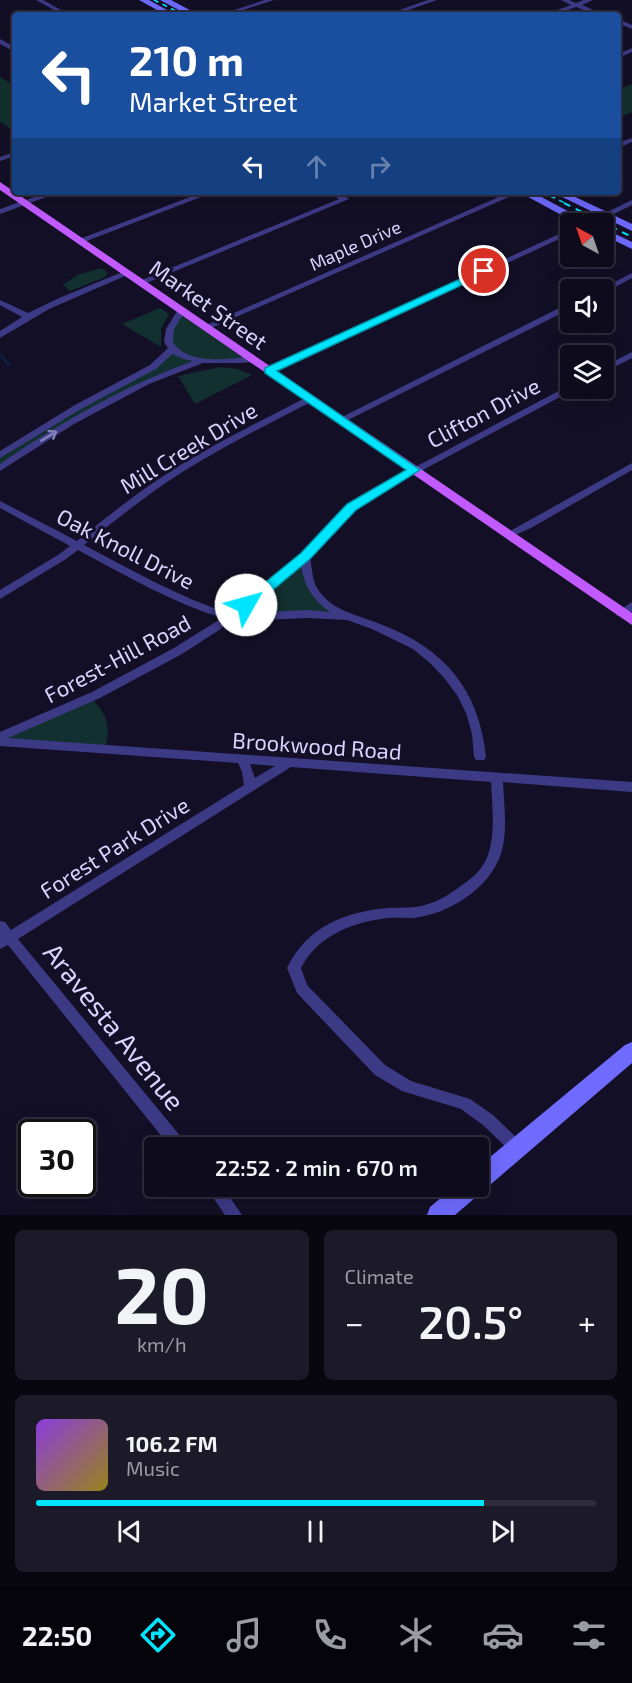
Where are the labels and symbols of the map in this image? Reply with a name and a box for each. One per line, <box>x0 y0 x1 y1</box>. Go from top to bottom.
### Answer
north arrow <box>560 213 614 267</box>
street label: Maple Drive <box>306 215 404 275</box>
pin <box>458 245 509 296</box>
street label: Market Street <box>145 254 273 354</box>
street label: Clifton Drive <box>422 371 544 453</box>
street label: Mill Creek Drive <box>115 396 261 498</box>
one-way arrow <box>40 430 57 442</box>
street label: Oak Knoll Drive <box>53 502 199 594</box>
position arrow <box>214 573 278 637</box>
street label: Forest-Hill Road <box>39 609 195 707</box>
street label: Brookwood Road <box>231 726 403 764</box>
street label: Forest Park Drive <box>35 791 193 903</box>
street label: Aravesta Avenue <box>38 936 192 1116</box>
speed limit sign: 30 <box>18 1119 96 1197</box>

